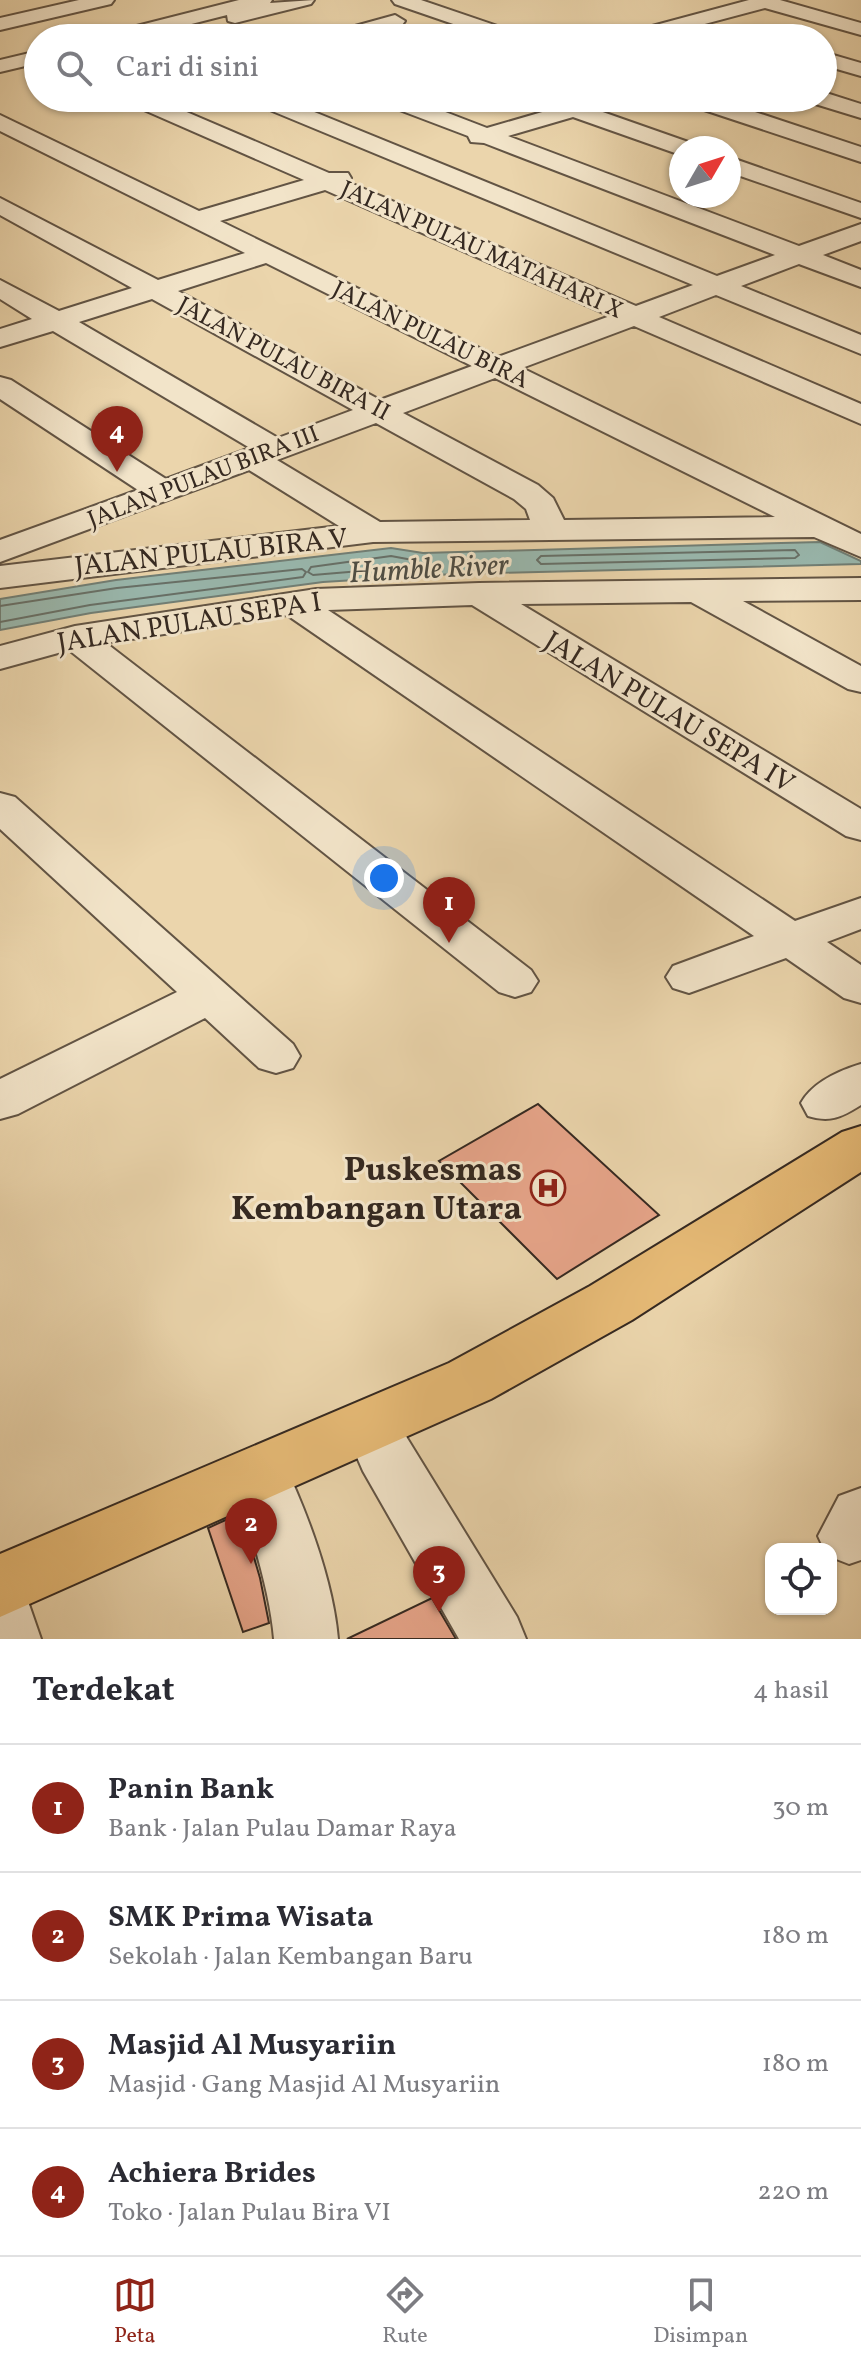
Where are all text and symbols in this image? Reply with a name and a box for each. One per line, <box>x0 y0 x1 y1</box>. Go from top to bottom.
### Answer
search box <box>24 24 837 112</box>
icon: search <box>52 46 96 90</box>
text: Cari di sini <box>116 47 259 89</box>
north arrow <box>669 136 741 208</box>
street label: JALAN PULAU MATAHARI X <box>335 173 628 329</box>
street label: JALAN PULAU BIRA <box>326 273 534 398</box>
street label: JALAN PULAU BIRA II <box>171 289 396 430</box>
pin: 4 <box>91 406 143 472</box>
street label: JALAN PULAU BIRA III <box>83 418 324 538</box>
street label: JALAN PULAU BIRA V <box>73 520 350 587</box>
water label: Humble River <box>348 545 511 595</box>
street label: JALAN PULAU SEPA I <box>54 583 324 664</box>
street label: JALAN PULAU SEPA IV <box>536 623 801 804</box>
your location <box>364 858 404 898</box>
pin: 1 <box>423 877 475 943</box>
place label: Puskesmas Kembangan Utara <box>231 1148 522 1234</box>
hospital icon: Puskesmas Kembangan Utara <box>529 1169 567 1207</box>
pin: 2 <box>225 1498 277 1564</box>
map controls <box>765 1543 837 1615</box>
button: locate <box>765 1543 837 1615</box>
pin: 3 <box>413 1546 465 1612</box>
text: Terdekat <box>32 1668 175 1715</box>
text: 4 hasil <box>753 1673 829 1709</box>
text: Panin Bank <box>108 1769 274 1811</box>
text: 1 <box>53 1790 63 1826</box>
text: 30 m <box>772 1790 829 1826</box>
text: Bank · Jalan Pulau Damar Raya <box>108 1811 457 1847</box>
text: SMK Prima Wisata <box>108 1897 373 1939</box>
text: 2 <box>51 1918 65 1954</box>
text: 180 m <box>762 1918 829 1954</box>
text: Sekolah · Jalan Kembangan Baru <box>108 1939 473 1975</box>
text: Masjid Al Musyariin <box>108 2025 396 2067</box>
text: 3 <box>51 2046 65 2082</box>
text: 180 m <box>762 2046 829 2082</box>
text: Masjid · Gang Masjid Al Musyariin <box>108 2067 500 2103</box>
text: Achiera Brides <box>108 2153 316 2195</box>
text: 4 <box>50 2174 66 2210</box>
text: 220 m <box>757 2174 829 2210</box>
text: Toko · Jalan Pulau Bira VI <box>108 2195 391 2231</box>
tab: Peta <box>113 2273 157 2352</box>
tab: Rute <box>382 2273 428 2352</box>
tab: Disimpan <box>653 2273 748 2352</box>

